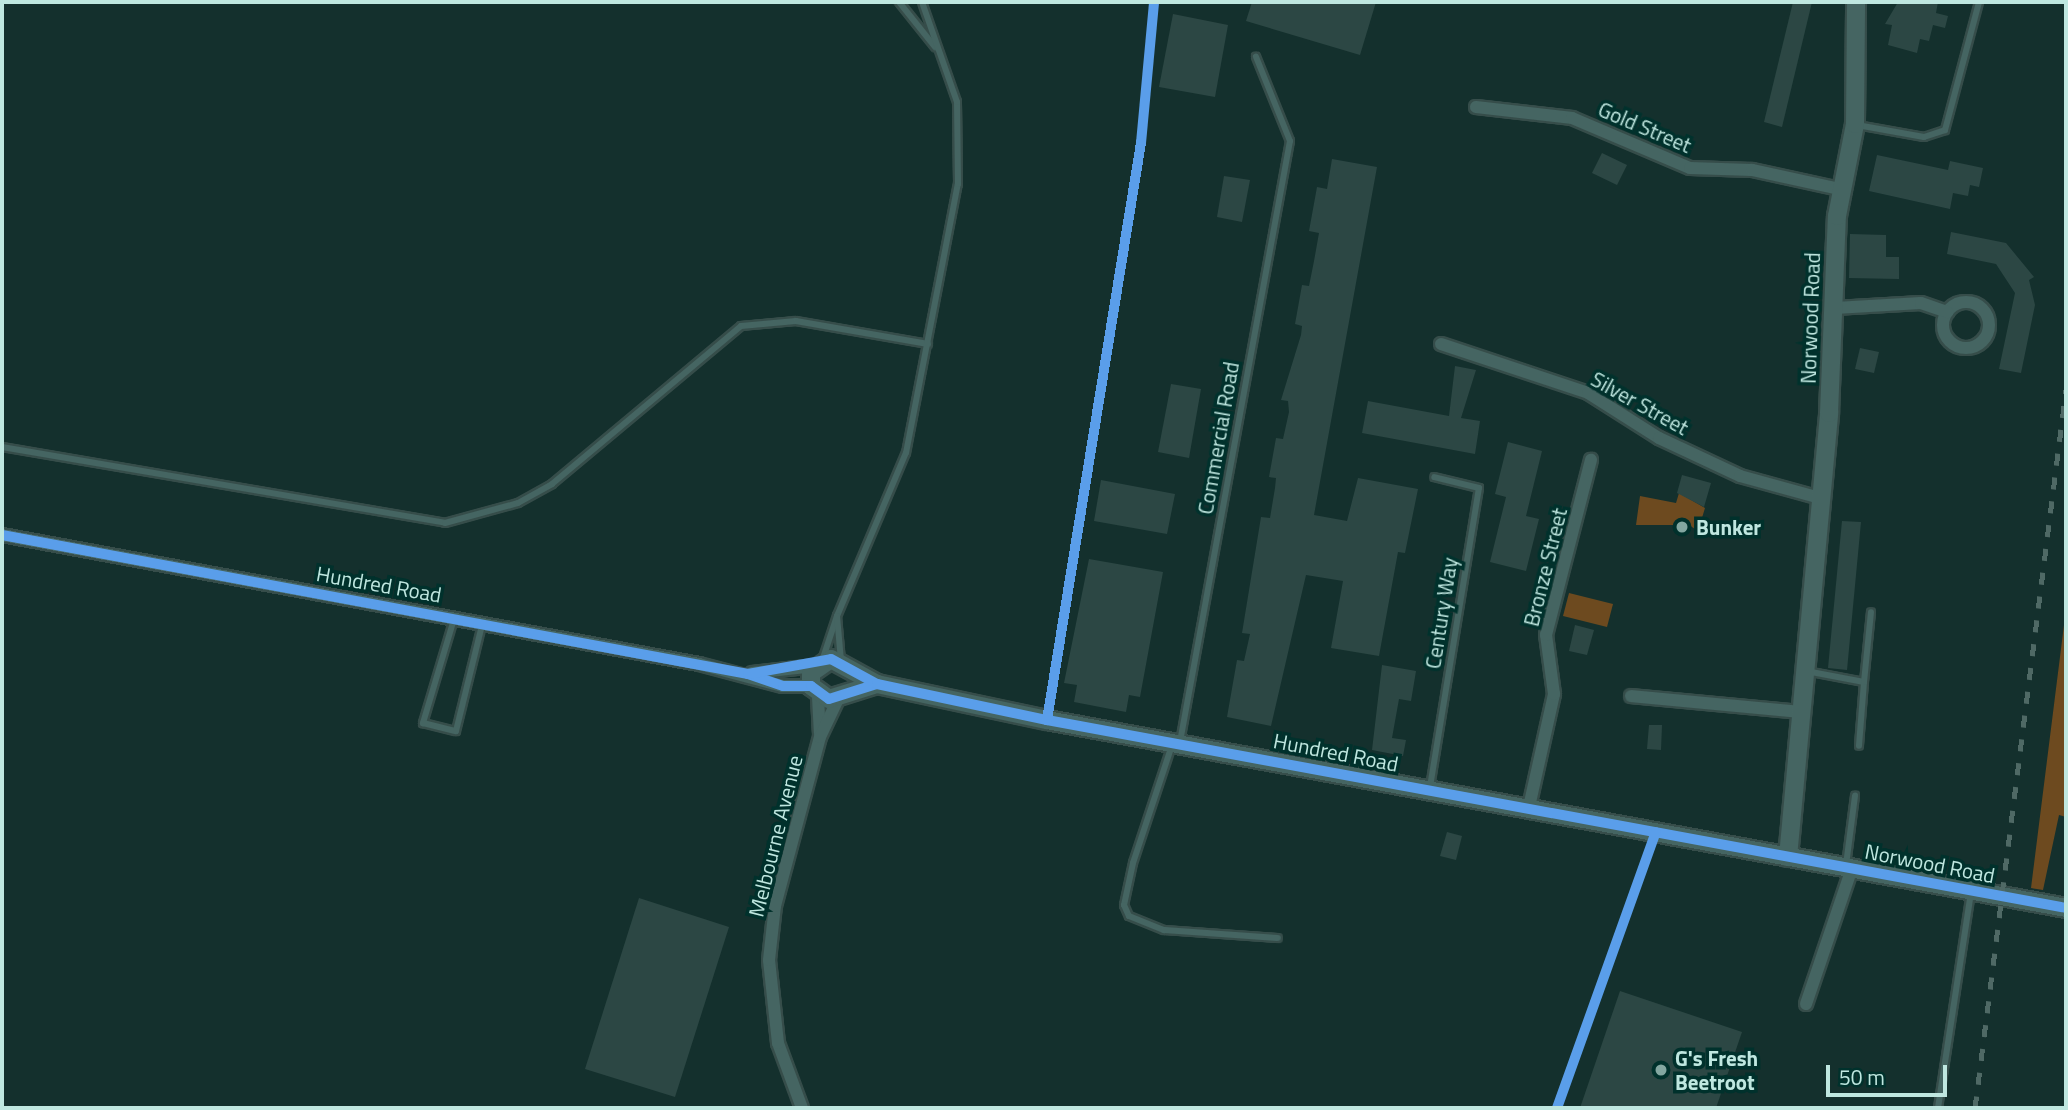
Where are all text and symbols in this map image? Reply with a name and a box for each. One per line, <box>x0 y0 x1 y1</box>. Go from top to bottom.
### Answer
street label: Gold Street <box>1595 96 1695 158</box>
street label: Norwood Road <box>1795 252 1825 384</box>
street label: Commercial Road <box>1192 360 1244 516</box>
street label: Silver Street <box>1587 366 1693 440</box>
street label: Bronze Street <box>1518 505 1572 629</box>
place label: Bunker <box>1696 514 1761 540</box>
marker: Bunker <box>1674 519 1690 535</box>
street label: Century Way <box>1420 556 1462 670</box>
street label: Hundred Road <box>314 561 444 607</box>
street label: Hundred Road <box>1271 728 1401 776</box>
street label: Melbourne Avenue <box>743 753 807 919</box>
street label: Norwood Road <box>1863 838 1997 888</box>
place label: G's Fresh Beetroot <box>1675 1045 1758 1095</box>
scale bar <box>1830 1050 1951 1094</box>
text: 50 m <box>1839 1061 1885 1093</box>
marker: G's Fresh Beetroot <box>1653 1062 1669 1078</box>

